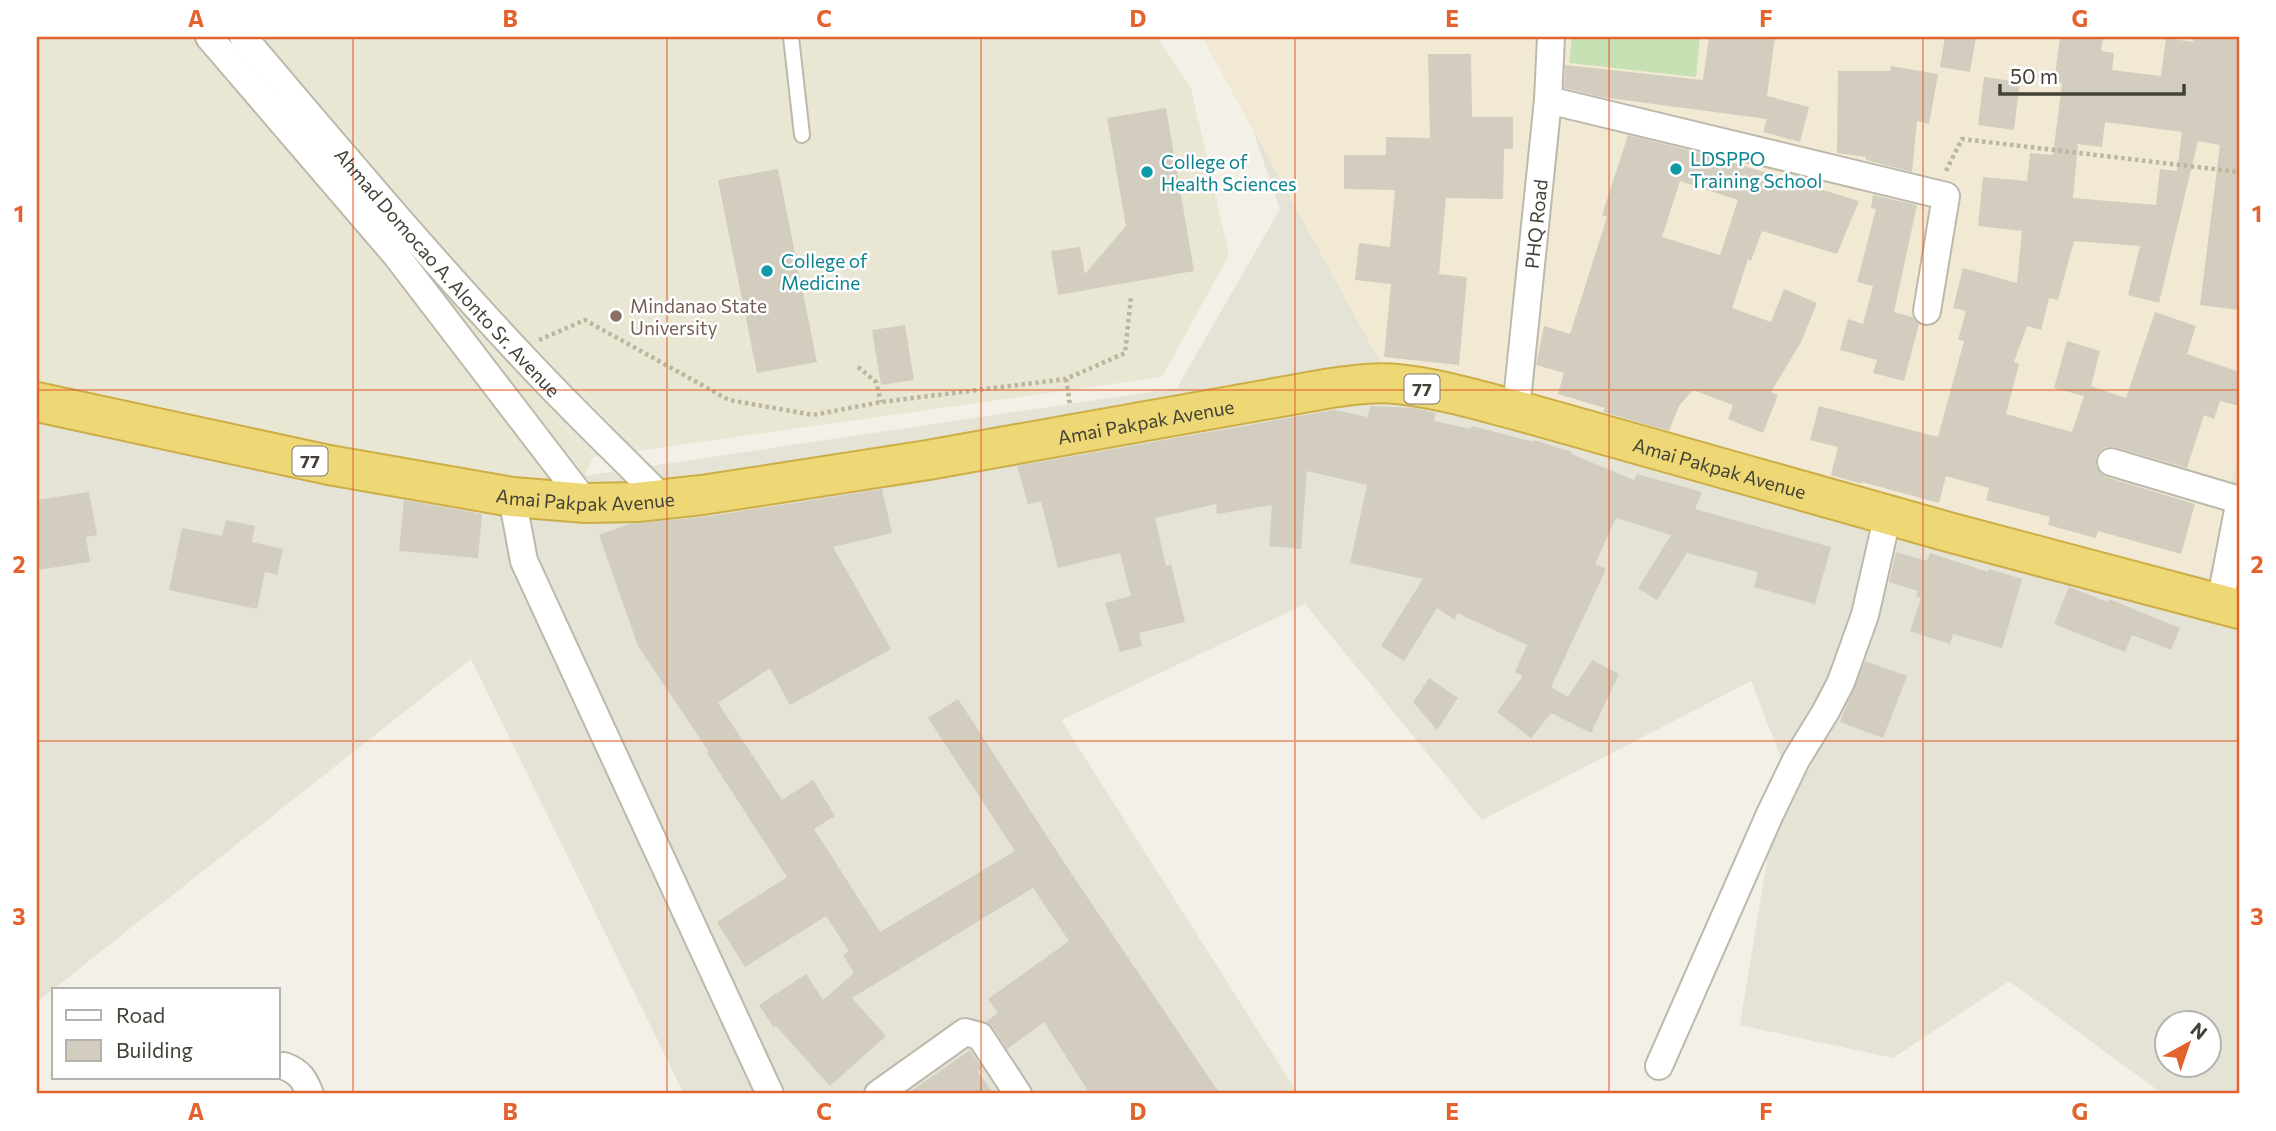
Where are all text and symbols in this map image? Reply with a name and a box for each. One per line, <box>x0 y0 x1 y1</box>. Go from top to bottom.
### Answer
text: A <box>188 4 205 32</box>
text: B <box>502 4 518 32</box>
text: C <box>816 4 832 32</box>
text: D <box>1130 4 1147 32</box>
text: E <box>1445 4 1459 32</box>
text: F <box>1759 4 1773 32</box>
text: G <box>2072 4 2088 32</box>
scale bar <box>2000 52 2183 96</box>
text: 50 m <box>2010 63 2058 88</box>
street label: Ahmad Domocao A. Alonto Sr. Avenue <box>331 143 566 401</box>
place label: LDSPPO Training School <box>1690 147 1822 192</box>
place label: College of Health Sciences <box>1161 150 1297 195</box>
marker: LDSPPO Training School <box>1668 161 1684 177</box>
marker: College of Health Sciences <box>1139 164 1155 180</box>
street label: PHQ Road <box>1519 178 1551 270</box>
text: 1 <box>14 199 24 227</box>
text: 1 <box>2252 199 2262 227</box>
place label: College of Medicine <box>781 249 868 294</box>
marker: College of Medicine <box>759 263 775 279</box>
place label: Mindanao State University <box>630 294 767 339</box>
marker: Mindanao State University <box>608 308 624 324</box>
road number: 77 <box>1404 374 1440 404</box>
street label: Amai Pakpak Avenue <box>1056 394 1236 448</box>
street label: Amai Pakpak Avenue <box>1630 432 1809 503</box>
road number: 77 <box>292 447 328 476</box>
street label: Amai Pakpak Avenue <box>494 483 676 515</box>
text: 2 <box>12 550 26 578</box>
text: 2 <box>2250 550 2264 578</box>
text: 3 <box>12 902 26 930</box>
text: 3 <box>2250 902 2264 930</box>
legend <box>52 988 280 1078</box>
text: Road <box>116 1002 165 1027</box>
north arrow <box>2154 1009 2224 1078</box>
text: N <box>2186 1017 2212 1044</box>
text: Building <box>116 1037 193 1062</box>
text: A <box>188 1097 205 1125</box>
text: B <box>502 1097 518 1125</box>
text: C <box>816 1097 832 1125</box>
text: D <box>1130 1097 1147 1125</box>
text: E <box>1445 1097 1459 1125</box>
text: F <box>1759 1097 1773 1125</box>
text: G <box>2072 1097 2088 1125</box>

